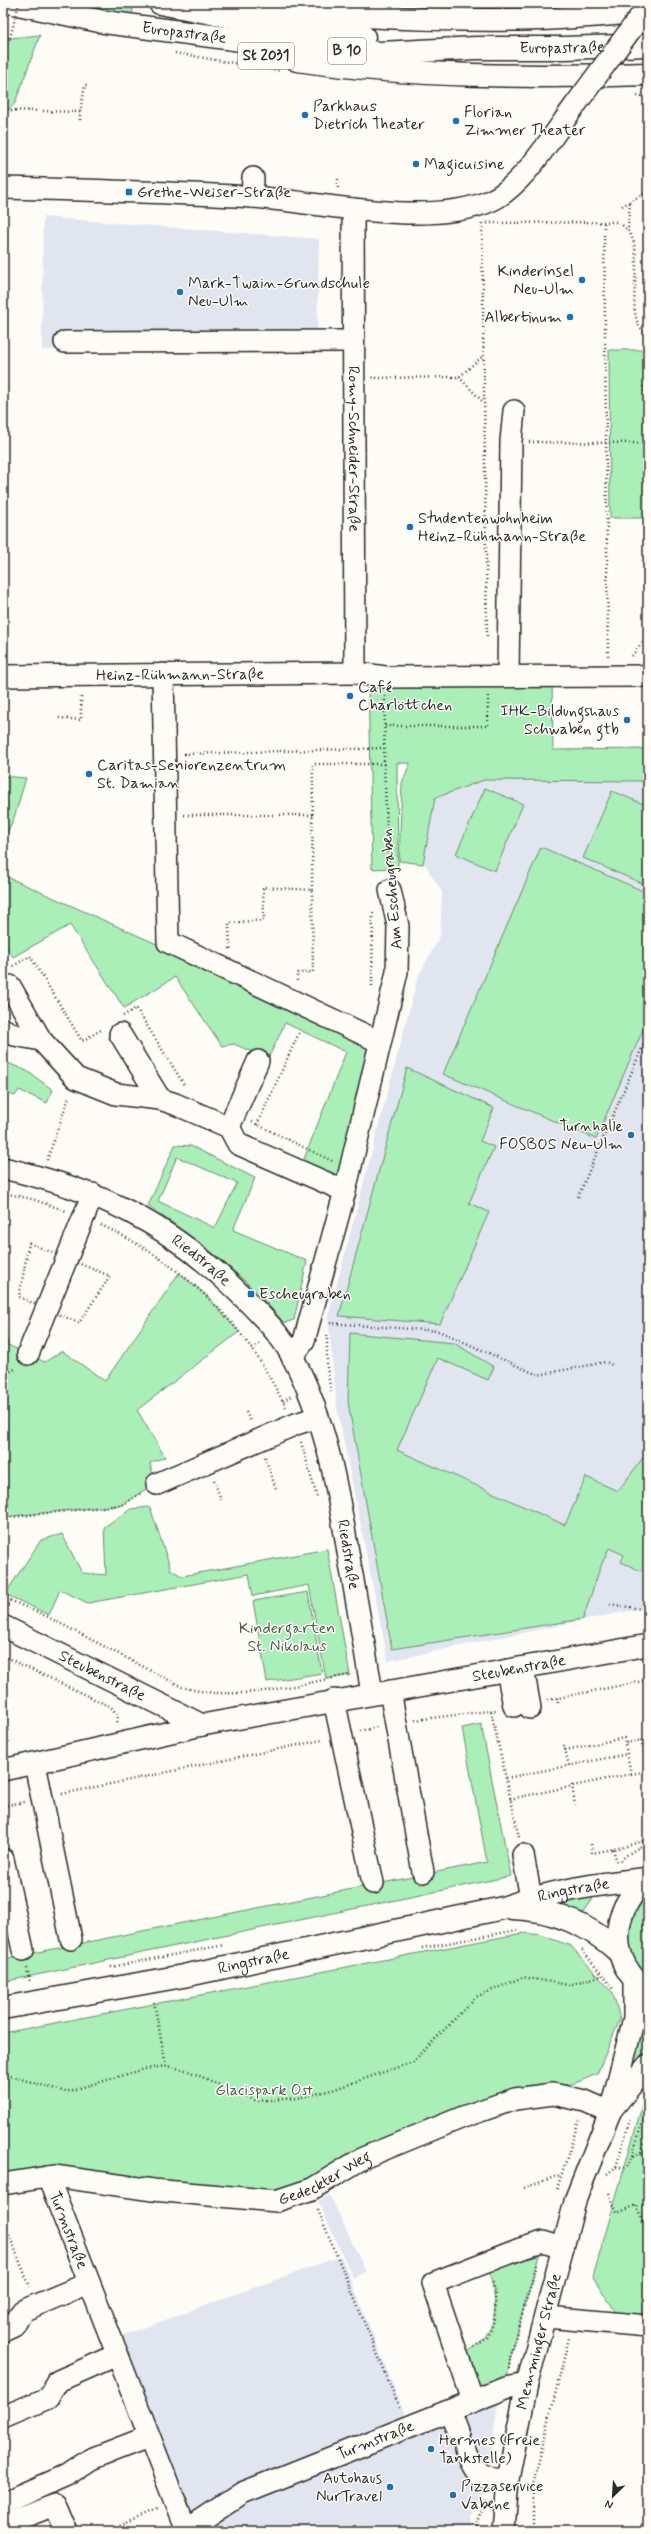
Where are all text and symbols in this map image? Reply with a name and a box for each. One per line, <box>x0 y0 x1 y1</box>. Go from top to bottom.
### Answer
street label: Europastraße <box>141 17 228 48</box>
street label: Europastraße <box>520 36 605 59</box>
road number: B 10 <box>328 38 366 64</box>
road number: St 2031 <box>238 43 294 69</box>
place label: Parkhaus Dietrich Theater <box>313 96 425 135</box>
place label: Florian Zimmer Theater <box>464 102 586 141</box>
marker: Parkhaus Dietrich Theater <box>300 110 310 120</box>
marker: Florian Zimmer Theater <box>451 116 461 126</box>
place label: Magicuisine <box>424 154 505 176</box>
marker: Magicuisine <box>411 159 421 169</box>
place label: Grethe-Weiser-Straße <box>137 182 291 203</box>
marker: Grethe-Weiser-Straße <box>124 187 134 197</box>
place label: Kinderinsel Neu-Ulm <box>497 261 574 300</box>
place label: Mark-Twain-Grundschule Neu-Ulm <box>188 273 370 312</box>
marker: Kinderinsel Neu-Ulm <box>577 275 587 285</box>
marker: Mark-Twain-Grundschule Neu-Ulm <box>175 287 185 297</box>
place label: Albertinum <box>484 307 562 328</box>
marker: Albertinum <box>565 312 575 322</box>
street label: Romy-Schneider-Straße <box>343 366 365 532</box>
place label: Studentenwohnheim Heinz-Rühmann-Straße <box>418 508 586 547</box>
marker: Studentenwohnheim Heinz-Rühmann-Straße <box>405 522 415 532</box>
street label: Heinz-Rühmann-Straße <box>96 663 264 686</box>
place label: Café Charlöttchen <box>358 677 452 716</box>
marker: Café Charlöttchen <box>345 691 355 701</box>
place label: IHK-Bildungshaus Schwaben gtb <box>500 701 619 741</box>
marker: IHK-Bildungshaus Schwaben gtb <box>622 715 632 725</box>
place label: Caritas-Seniorenzentrum St. Damian <box>97 755 286 794</box>
marker: Caritas-Seniorenzentrum St. Damian <box>84 769 94 779</box>
street label: Am Escheugraben <box>376 828 408 950</box>
place label: Turnhalle FOSBOS Neu-Ulm <box>499 1116 623 1155</box>
marker: Turnhalle FOSBOS Neu-Ulm <box>626 1130 636 1140</box>
street label: Riedstraße <box>167 1230 236 1291</box>
place label: Escheugraben <box>259 1284 351 1305</box>
marker: Escheugraben <box>246 1289 256 1299</box>
street label: Riedstraße <box>332 1518 365 1591</box>
park label: Kindergarten St. Nikolaus <box>239 1618 335 1657</box>
street label: Steubenstraße <box>55 1645 150 1706</box>
street label: Steubenstraße <box>471 1649 567 1687</box>
street label: Ringstraße <box>536 1873 611 1907</box>
street label: Ringstraße <box>216 1943 291 1979</box>
park label: Glacispark Ost <box>215 2080 313 2101</box>
street label: Gedeckter Weg <box>275 2145 374 2210</box>
street label: Turmstraße <box>44 2188 93 2272</box>
street label: Memminger Straße <box>512 2271 566 2412</box>
street label: Turmstraße <box>334 2415 417 2465</box>
place label: Hermes (Freie Tankstelle) <box>439 2430 540 2469</box>
marker: Hermes (Freie Tankstelle) <box>426 2444 436 2454</box>
place label: Autohaus NurTravel <box>316 2468 382 2507</box>
place label: Pizzaservice Vabene <box>461 2476 543 2515</box>
north arrow <box>593 2476 633 2516</box>
marker: Autohaus NurTravel <box>385 2482 395 2492</box>
marker: Pizzaservice Vabene <box>448 2490 458 2500</box>
text: N <box>603 2496 615 2512</box>

